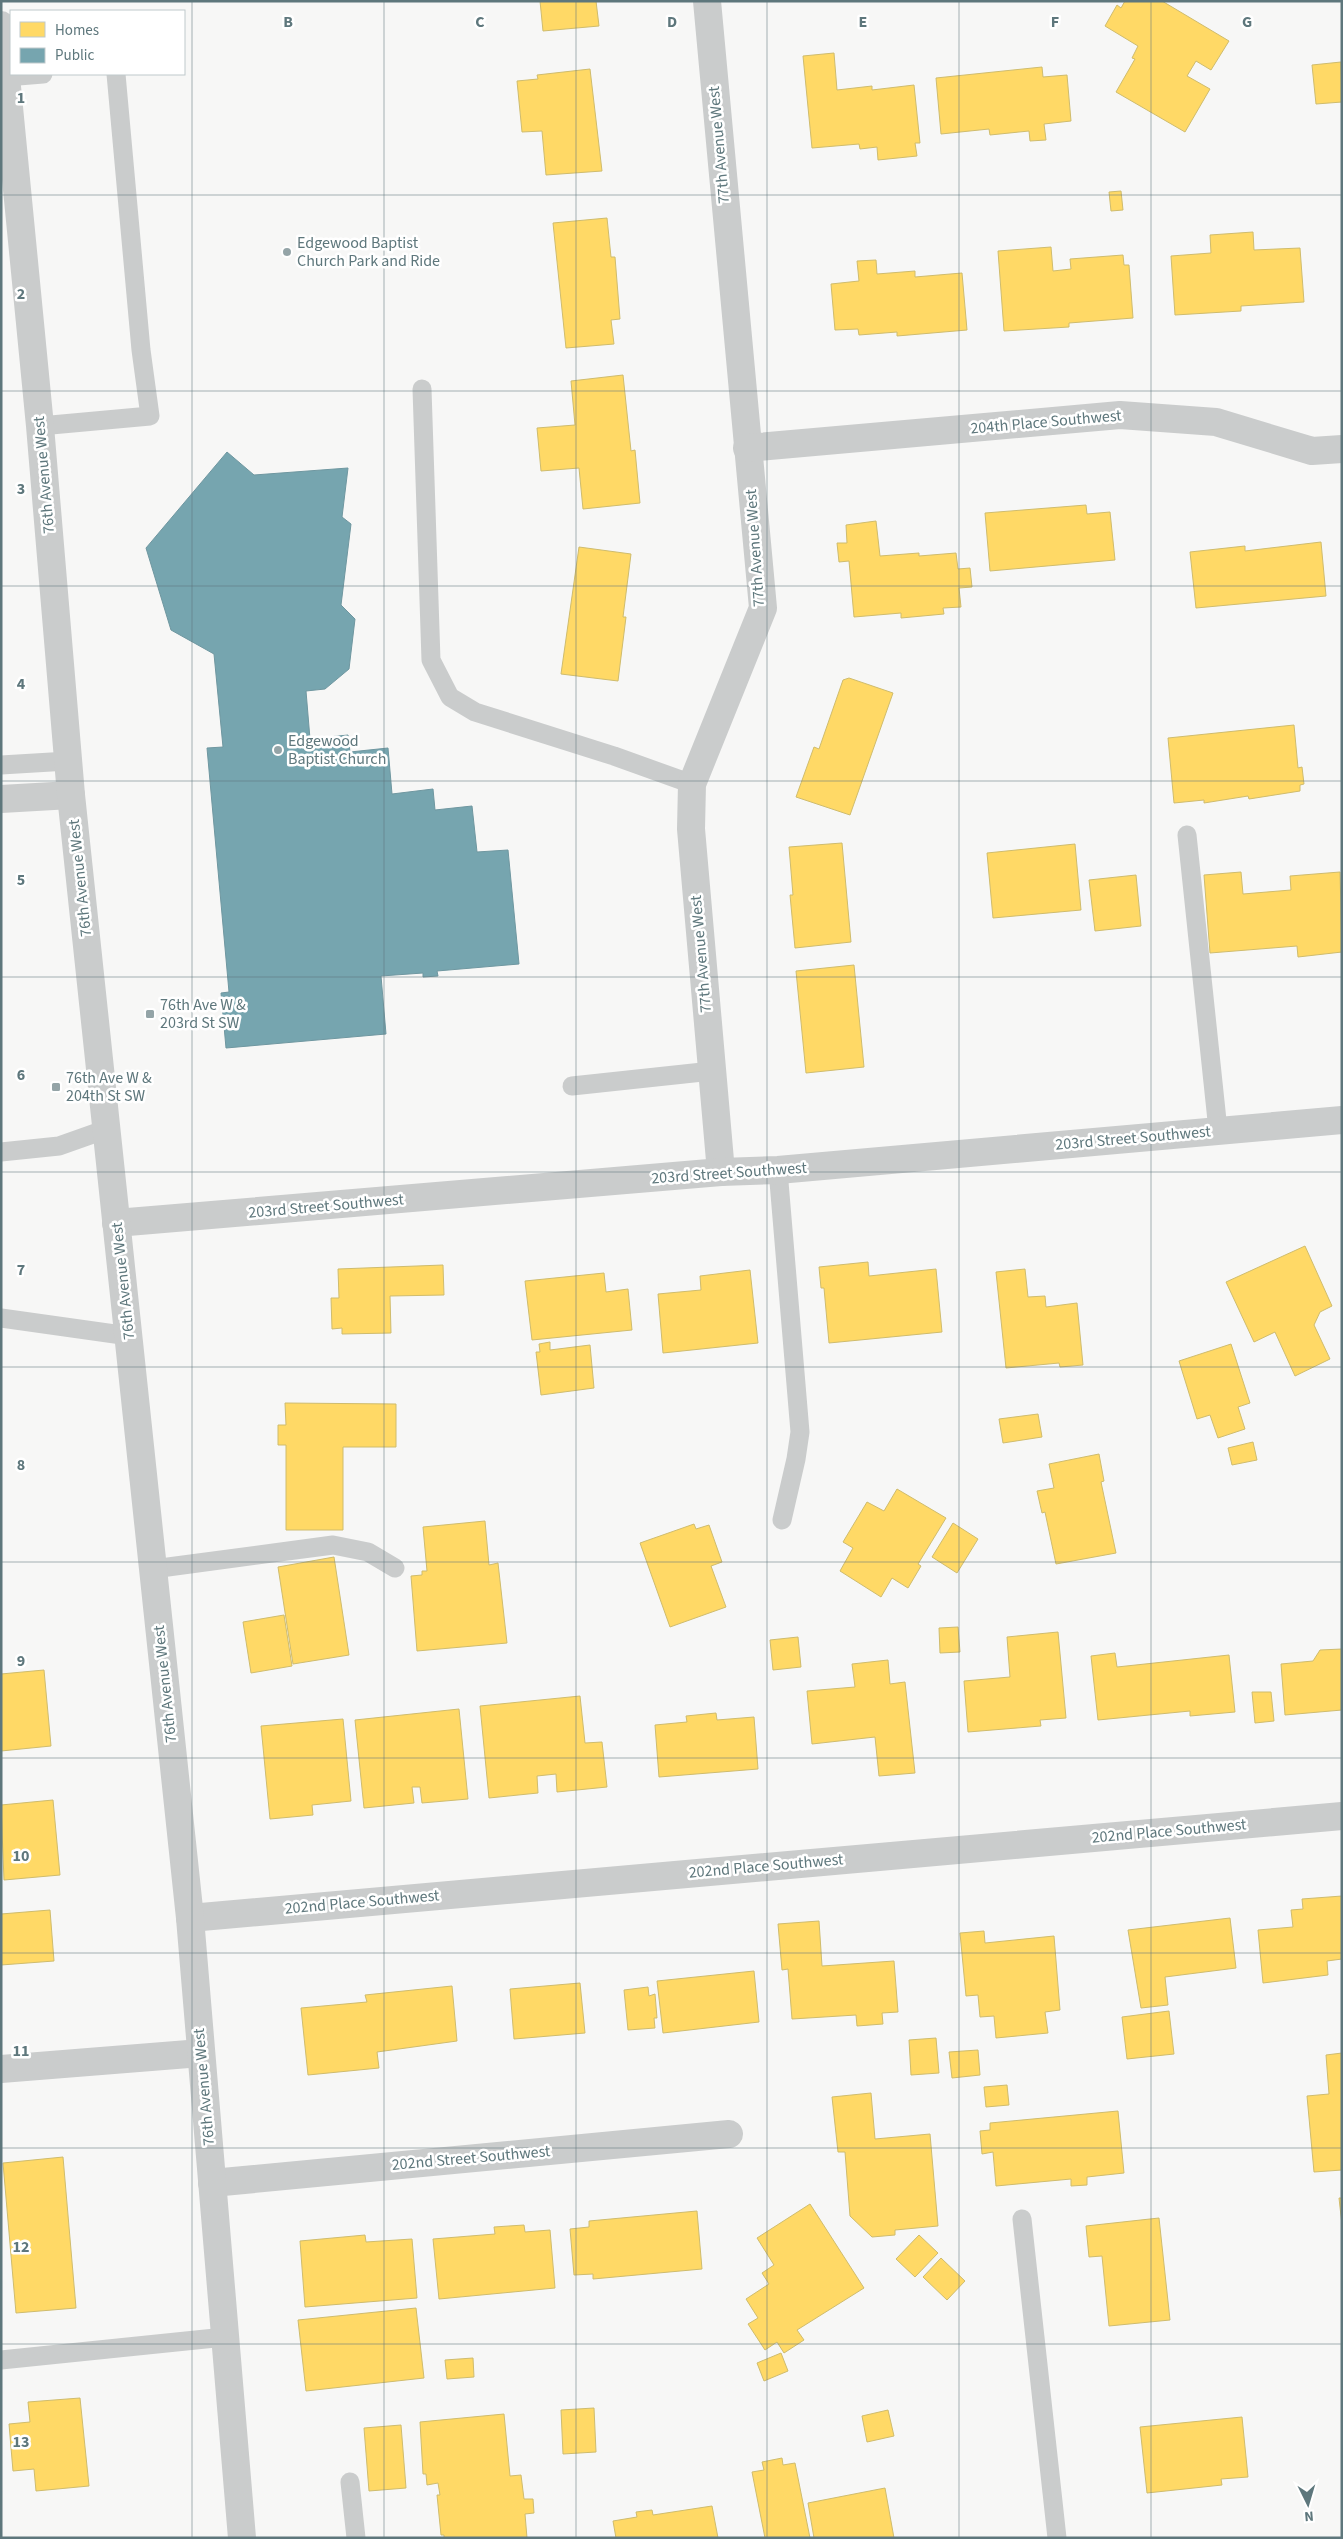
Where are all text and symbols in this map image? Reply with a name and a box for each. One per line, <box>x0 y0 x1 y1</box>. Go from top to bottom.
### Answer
legend <box>10 10 185 75</box>
text: B <box>283 11 293 33</box>
text: C <box>475 11 485 33</box>
text: D <box>667 11 677 33</box>
text: E <box>859 11 867 33</box>
text: F <box>1051 11 1059 33</box>
text: G <box>1242 11 1252 33</box>
text: Homes <box>55 20 99 41</box>
text: Public <box>55 45 94 66</box>
street label: 77th Avenue West <box>703 85 735 205</box>
text: 1 <box>17 87 25 109</box>
place label: Edgewood Baptist Church Park and Ride <box>297 232 440 272</box>
marker: Edgewood Baptist Church Park and Ride <box>281 246 293 258</box>
text: 2 <box>17 283 25 305</box>
street label: 204th Place Southwest <box>969 404 1123 440</box>
street label: 76th Avenue West <box>28 415 60 535</box>
text: 3 <box>17 478 25 500</box>
street label: 77th Avenue West <box>740 488 770 608</box>
text: 4 <box>17 673 26 695</box>
place label: Edgewood Baptist Church <box>288 730 386 770</box>
marker: Edgewood Baptist Church <box>272 744 284 756</box>
street label: 76th Avenue West <box>63 818 97 938</box>
text: 5 <box>17 869 25 891</box>
street label: 77th Avenue West <box>685 894 717 1014</box>
place label: 76th Ave W & 203rd St SW <box>160 994 246 1034</box>
marker: 76th Ave W & 203rd St SW <box>144 1008 156 1020</box>
text: 6 <box>17 1064 25 1086</box>
place label: 76th Ave W & 204th St SW <box>66 1067 152 1107</box>
marker: 76th Ave W & 204th St SW <box>50 1081 62 1093</box>
street label: 203rd Street Southwest <box>1054 1120 1212 1156</box>
street label: 203rd Street Southwest <box>651 1157 808 1189</box>
street label: 203rd Street Southwest <box>247 1188 405 1224</box>
street label: 76th Avenue West <box>106 1221 140 1341</box>
text: 7 <box>17 1259 25 1281</box>
text: 8 <box>17 1454 25 1476</box>
street label: 76th Avenue West <box>148 1624 182 1744</box>
text: 9 <box>17 1650 25 1672</box>
street label: 202nd Place Southwest <box>1091 1813 1248 1849</box>
text: 10 <box>13 1845 29 1867</box>
street label: 202nd Place Southwest <box>688 1848 845 1884</box>
street label: 202nd Place Southwest <box>284 1884 441 1920</box>
street label: 76th Avenue West <box>188 2027 220 2147</box>
text: 11 <box>13 2040 29 2062</box>
street label: 202nd Street Southwest <box>391 2140 552 2176</box>
text: 12 <box>13 2236 29 2258</box>
text: 13 <box>13 2431 29 2453</box>
north arrow <box>1283 2479 1333 2529</box>
text: N <box>1304 2506 1315 2526</box>

